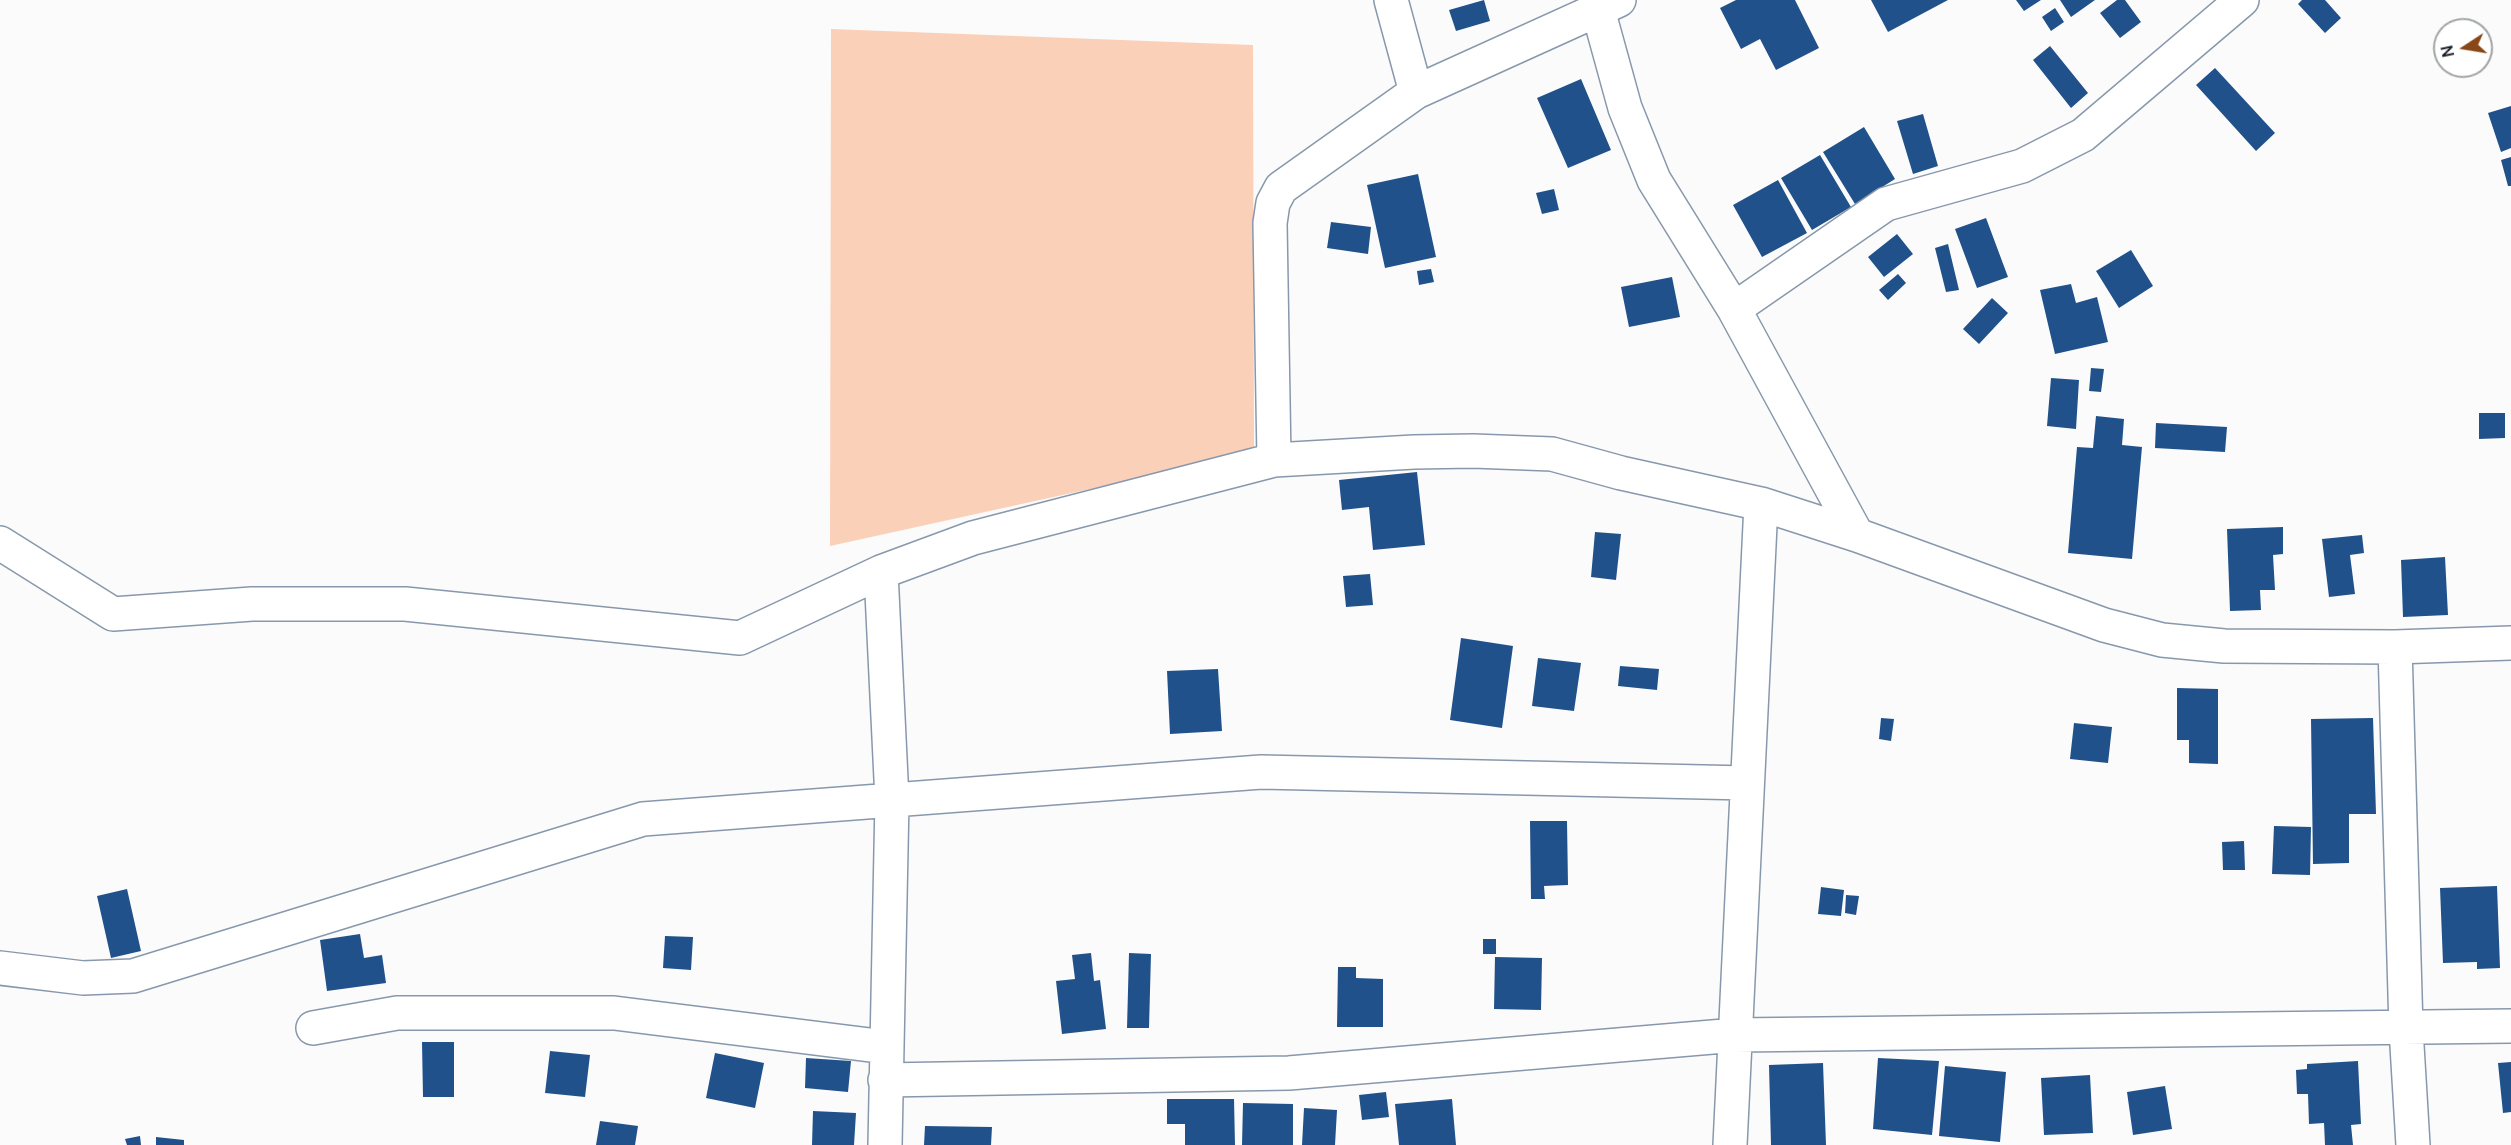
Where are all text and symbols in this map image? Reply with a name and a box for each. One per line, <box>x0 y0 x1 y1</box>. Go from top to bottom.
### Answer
north arrow <box>2433 18 2493 78</box>
text: N <box>2435 43 2459 59</box>

